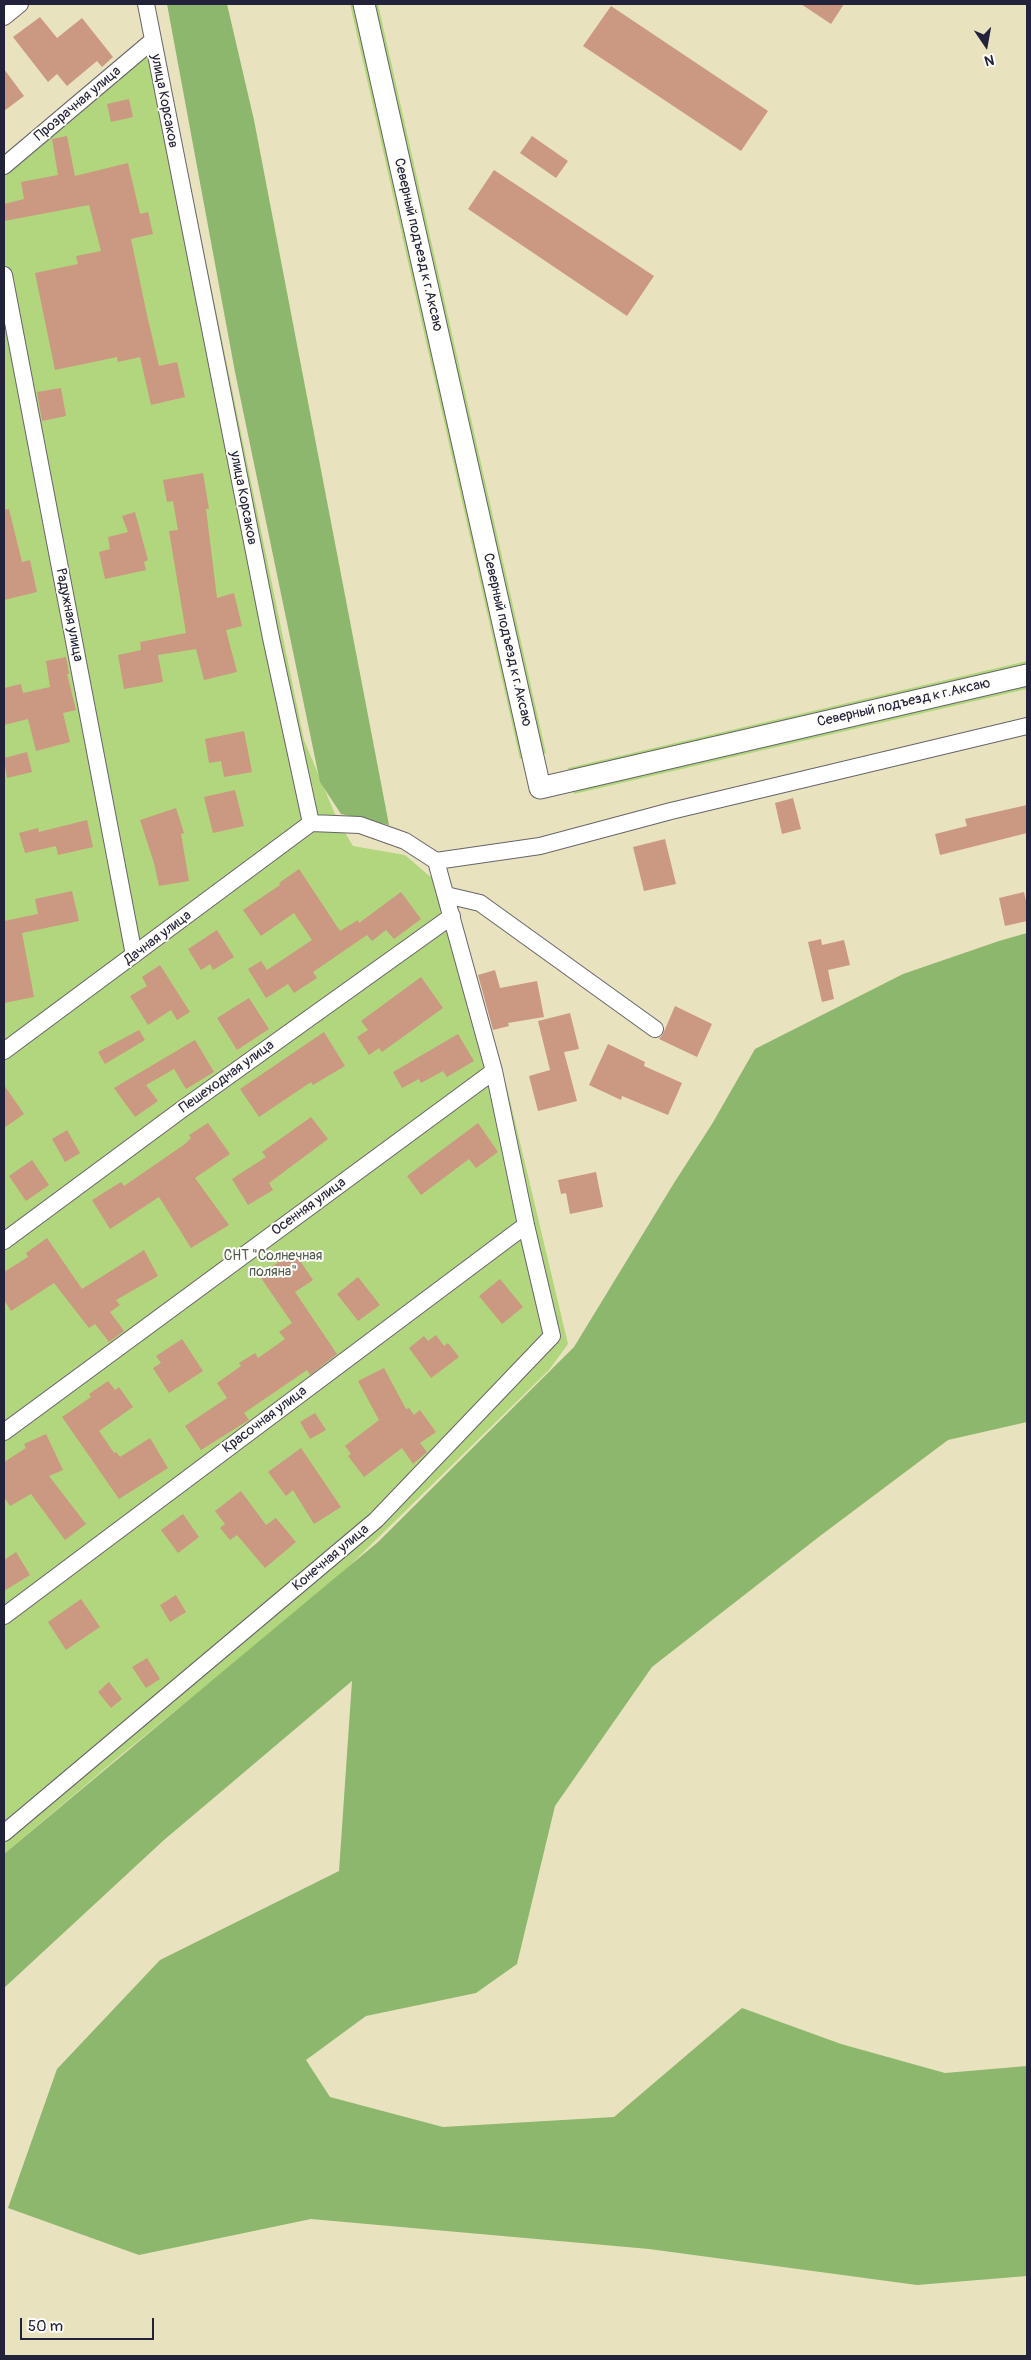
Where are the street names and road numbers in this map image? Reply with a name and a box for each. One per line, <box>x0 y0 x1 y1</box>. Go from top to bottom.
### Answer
street label: улица Корсаков <box>147 53 181 149</box>
street label: Прозрачная улица <box>31 63 125 145</box>
street label: Северный подъезд к г.Аксаю <box>390 157 446 333</box>
street label: улица Корсаков <box>226 450 260 546</box>
street label: Северный подъезд к г.Аксаю <box>479 552 535 728</box>
street label: Радужная улица <box>52 567 86 663</box>
street label: Северный подъезд к г.Аксаю <box>816 675 992 731</box>
street label: Дачная улица <box>121 907 195 969</box>
street label: Пешеходная улица <box>176 1037 278 1117</box>
street label: Осенняя улица <box>268 1174 350 1240</box>
street label: Красочная улица <box>220 1383 310 1457</box>
street label: Конечная улица <box>289 1521 373 1595</box>

